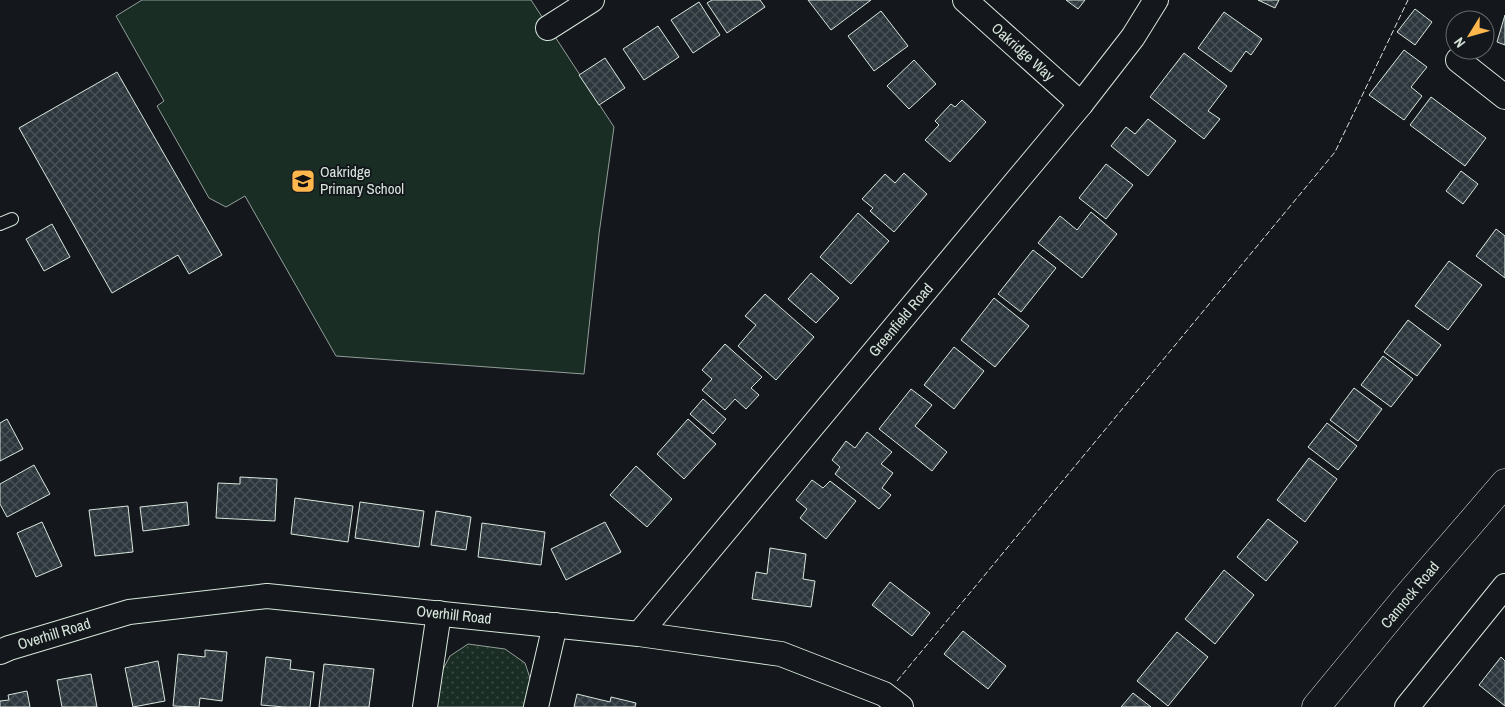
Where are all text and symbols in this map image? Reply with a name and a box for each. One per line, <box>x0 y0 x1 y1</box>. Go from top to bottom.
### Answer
north arrow <box>1445 10 1495 60</box>
street label: Oakridge Way <box>987 18 1060 86</box>
text: N <box>1450 34 1469 52</box>
place label: Oakridge Primary School <box>320 161 404 199</box>
school or university icon: Oakridge Primary School <box>290 168 316 194</box>
street label: Greenfield Road <box>864 278 938 361</box>
street label: Cannock Road <box>1375 557 1444 633</box>
street label: Overhill Road <box>416 600 493 629</box>
street label: Overhill Road <box>15 612 93 655</box>

